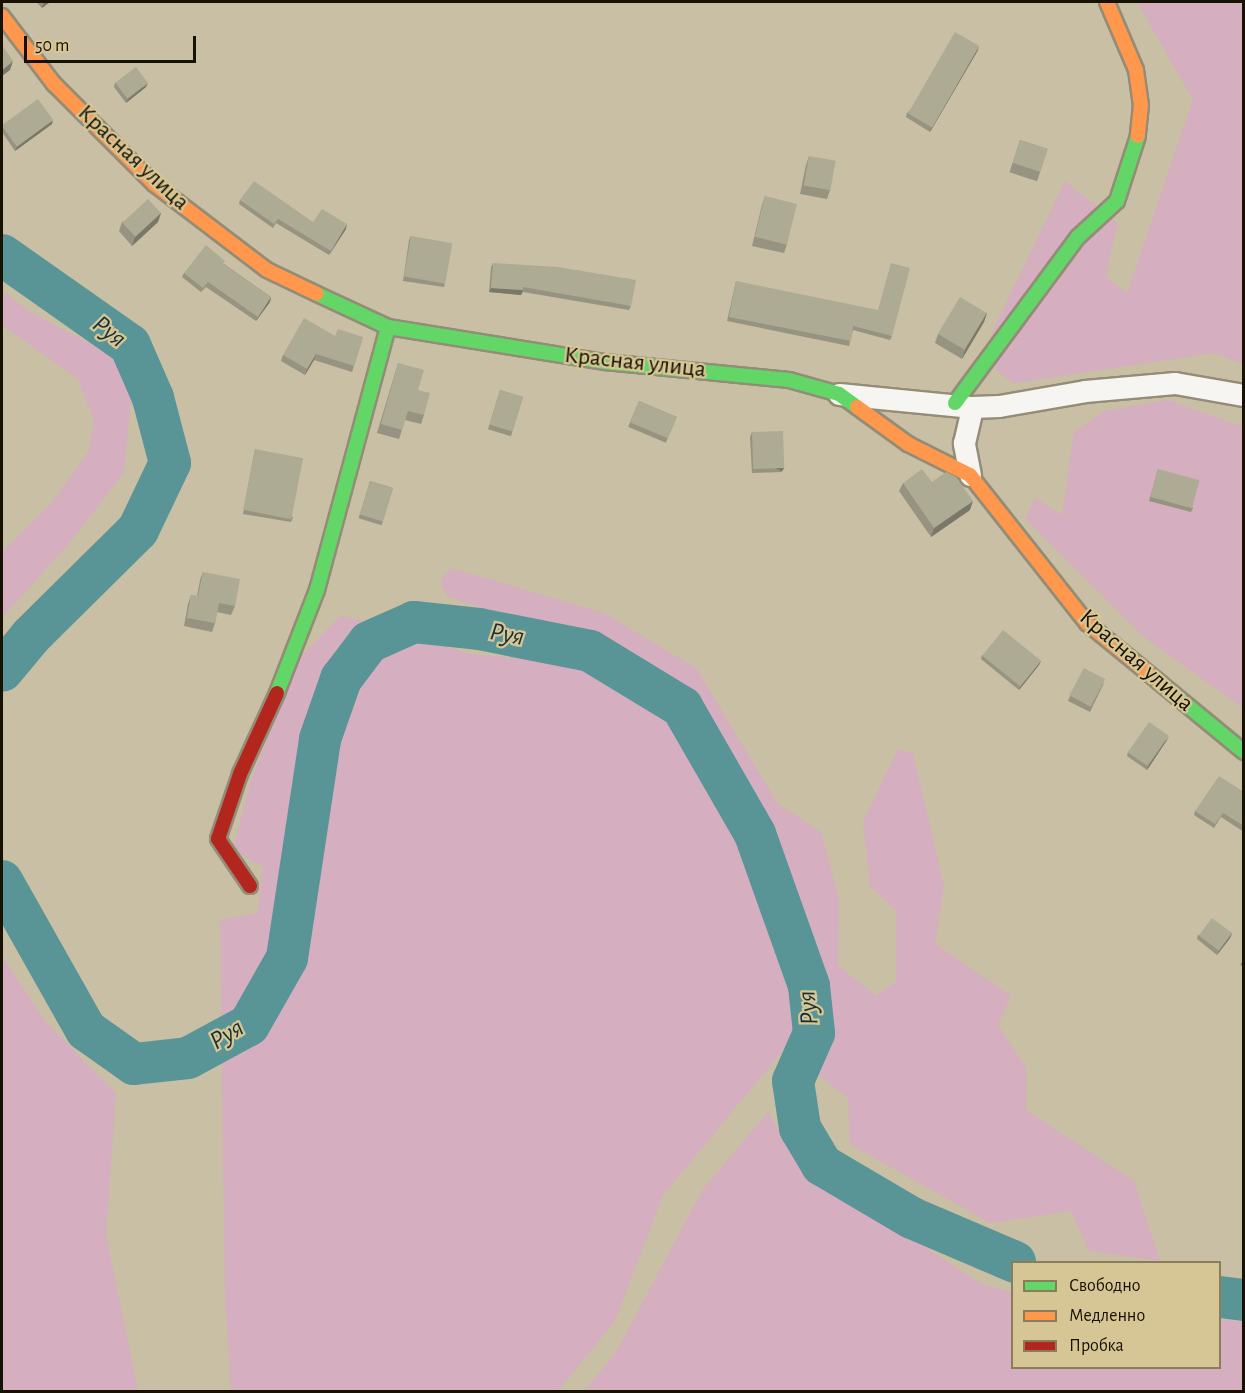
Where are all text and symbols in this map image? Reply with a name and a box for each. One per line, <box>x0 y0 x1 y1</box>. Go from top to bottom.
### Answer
scale bar <box>27 24 200 62</box>
text: 50 m <box>35 37 69 55</box>
street label: Красная улица <box>71 99 195 217</box>
water label: Руя <box>86 309 132 355</box>
street label: Красная улица <box>563 341 707 385</box>
street label: Красная улица <box>1073 604 1199 718</box>
water label: Руя <box>487 616 527 654</box>
water label: Руя <box>792 989 826 1027</box>
water label: Руя <box>204 1013 250 1057</box>
legend <box>1011 1261 1221 1369</box>
text: Свободно <box>1069 1277 1141 1295</box>
text: Медленно <box>1069 1307 1145 1325</box>
text: Пробка <box>1069 1337 1124 1355</box>

